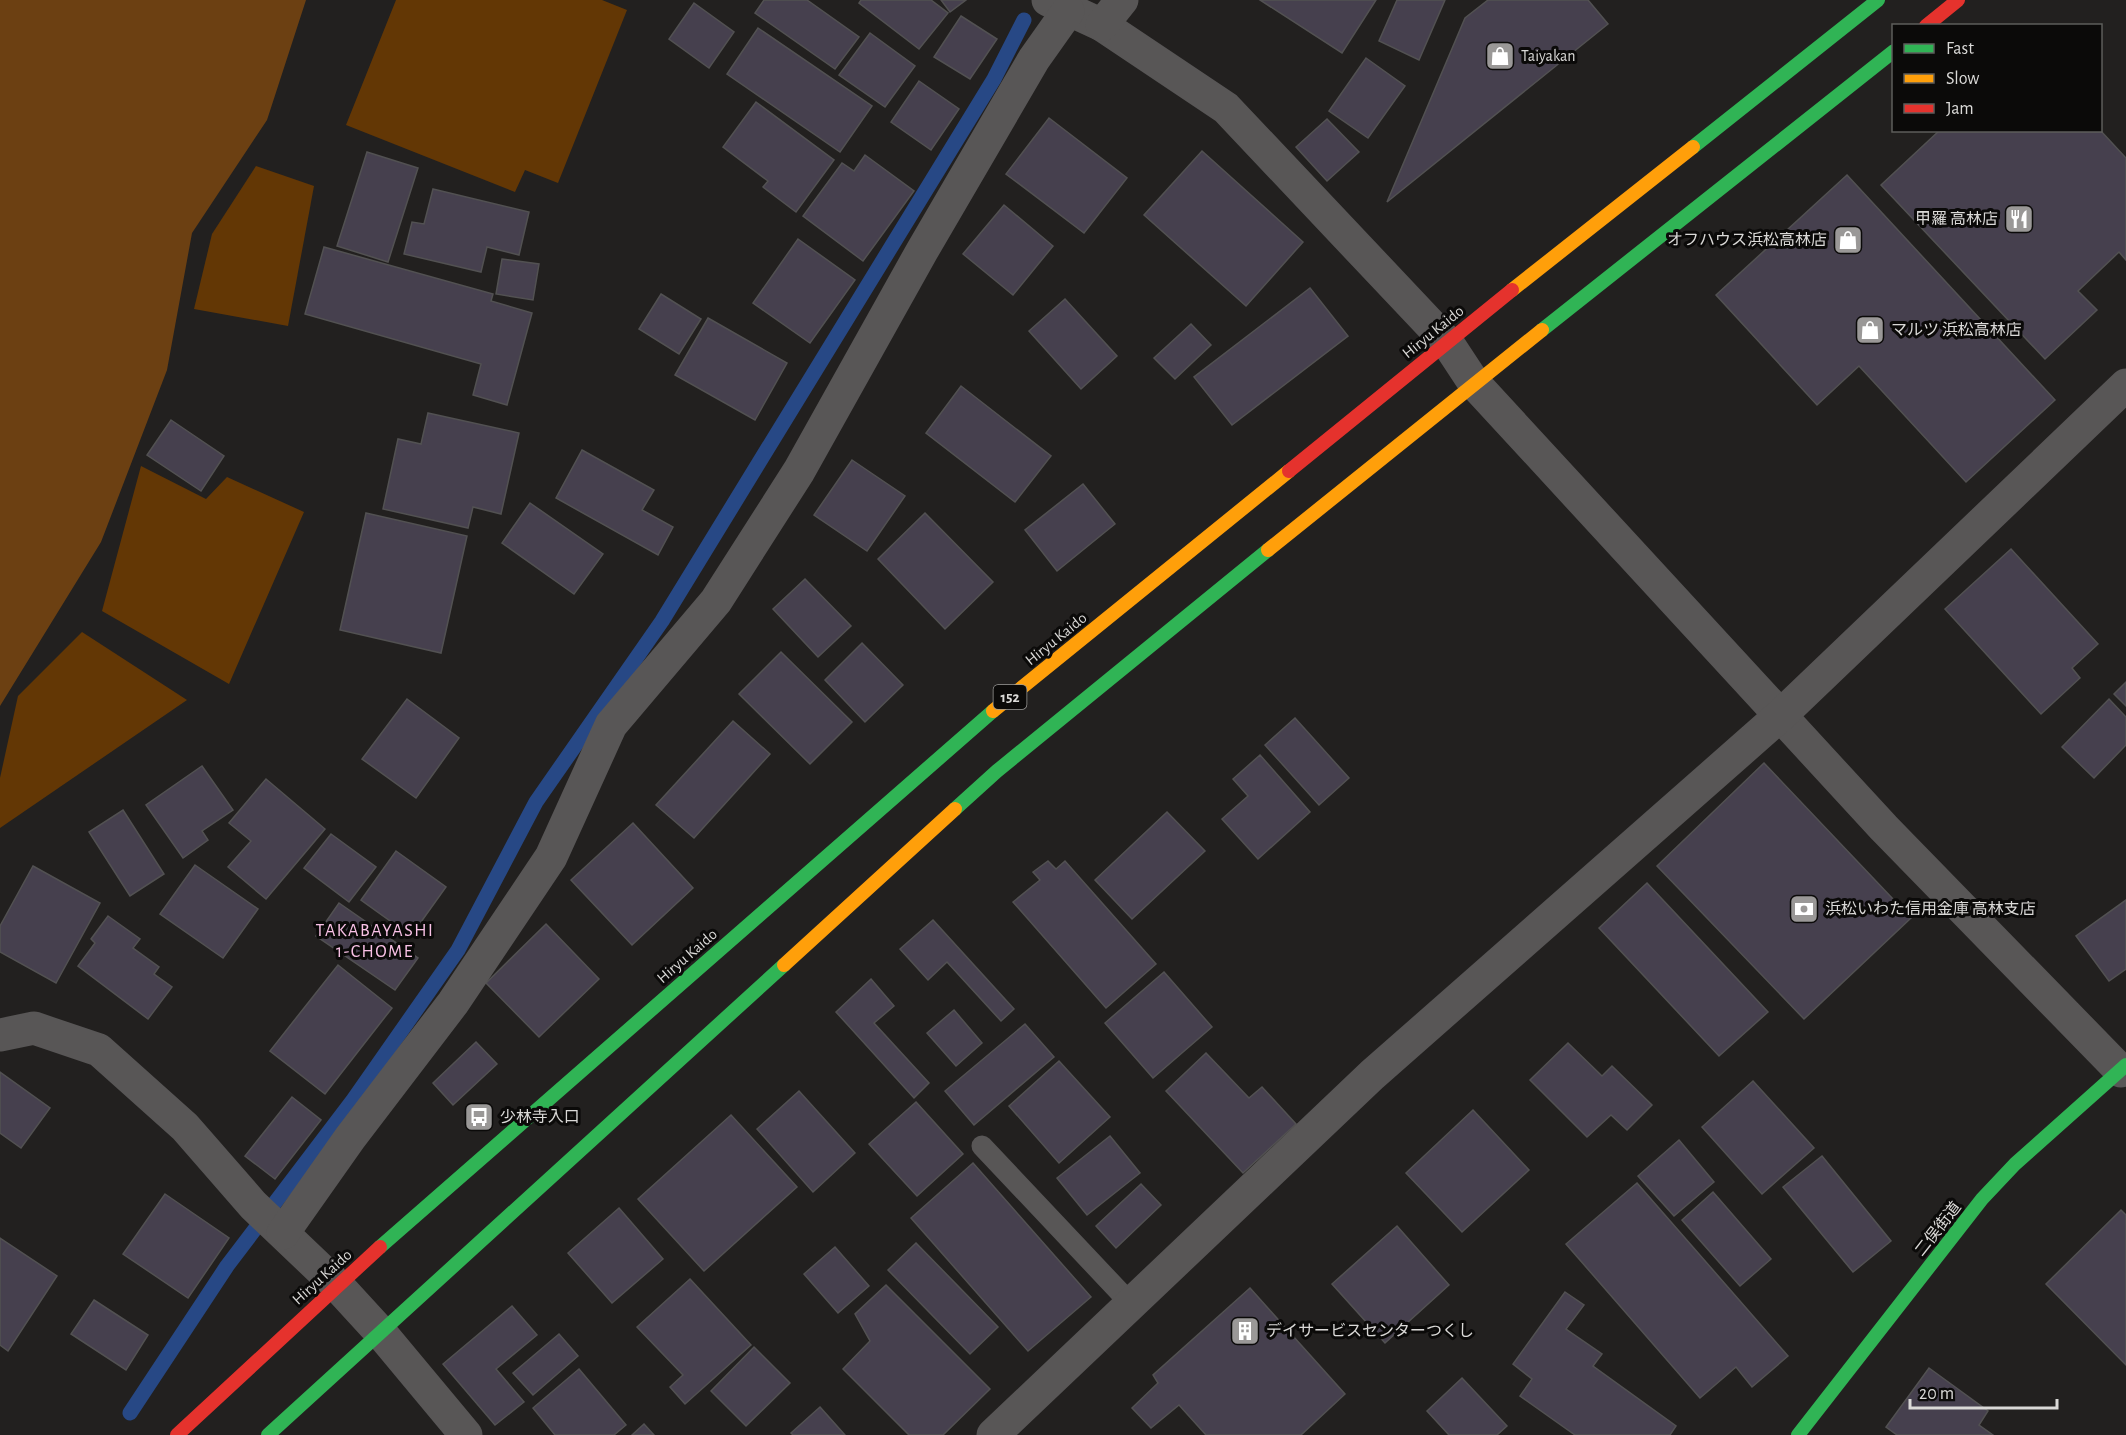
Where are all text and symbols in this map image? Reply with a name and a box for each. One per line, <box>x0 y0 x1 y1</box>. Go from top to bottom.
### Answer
legend <box>1892 24 2102 132</box>
shop icon: Taiyakan <box>1484 40 1516 72</box>
text: Fast <box>1946 40 1974 58</box>
place label: Taiyakan <box>1521 48 1575 65</box>
text: Slow <box>1946 70 1979 88</box>
text: Jam <box>1946 100 1974 118</box>
restaurant icon: 甲羅 高林店 <box>2003 203 2035 235</box>
place label: 甲羅 高林店 <box>1915 211 1998 227</box>
shop icon: オフハウス浜松高林店 <box>1832 224 1864 256</box>
place label: オフハウス浜松高林店 <box>1667 231 1827 248</box>
street label: Hiryu Kaido <box>1399 302 1467 362</box>
shop icon: マルツ 浜松高林店 <box>1854 314 1886 346</box>
place label: マルツ 浜松高林店 <box>1891 321 2022 338</box>
street label: Hiryu Kaido <box>1022 609 1090 669</box>
road number: 152 <box>994 685 1026 709</box>
bank icon: 浜松いわた信用金庫 高林支店 <box>1788 893 1820 925</box>
place label: 浜松いわた信用金庫 高林支店 <box>1825 900 2036 917</box>
district label: TAKABAYASHI 1-CHOME <box>316 922 434 961</box>
street label: Hiryu Kaido <box>654 926 721 987</box>
bus stop icon: 少林寺入口 <box>463 1101 495 1133</box>
place label: 少林寺入口 <box>500 1109 580 1125</box>
street label: 二俣街道 <box>1911 1198 1964 1259</box>
street label: Hiryu Kaido <box>289 1246 356 1308</box>
building icon: デイサービスセンターつくし <box>1229 1315 1261 1347</box>
place label: デイサービスセンターつくし <box>1266 1322 1474 1339</box>
scale bar <box>1910 1372 2057 1410</box>
text: 20 m <box>1919 1385 1954 1403</box>

